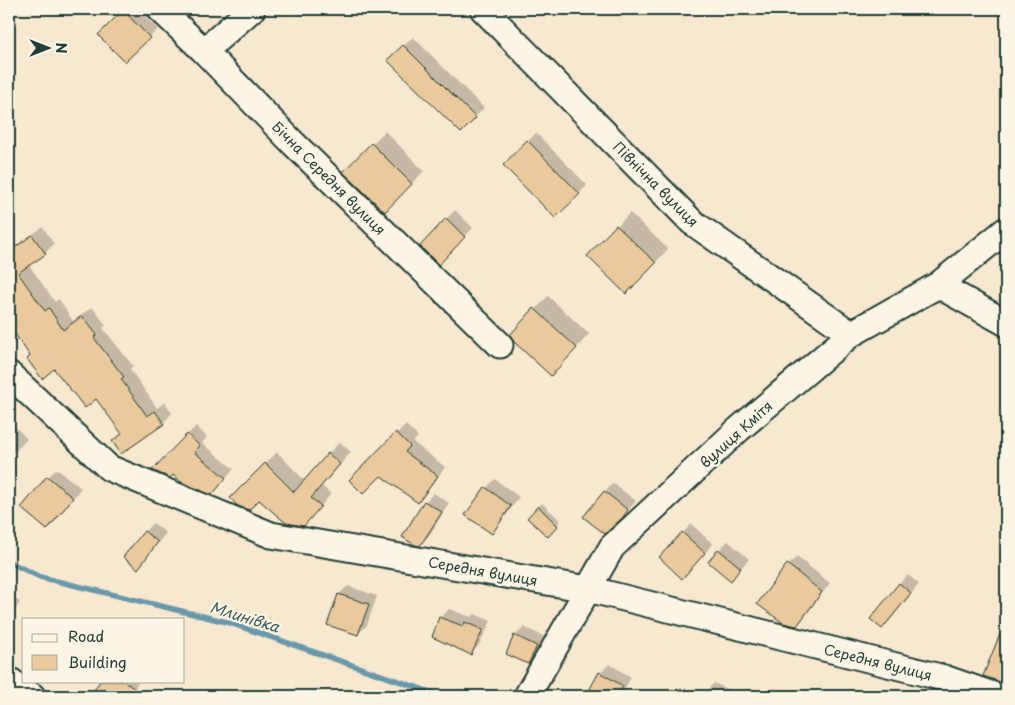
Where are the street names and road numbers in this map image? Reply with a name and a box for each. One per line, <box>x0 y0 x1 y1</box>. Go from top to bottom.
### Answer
street label: Бічна Середня вулиця <box>267 116 391 240</box>
street label: Північна вулиця <box>608 136 704 232</box>
street label: вулиця Кмітя <box>695 396 777 472</box>
street label: Середня вулиця <box>427 551 539 591</box>
street label: Середня вулиця <box>822 638 934 686</box>

